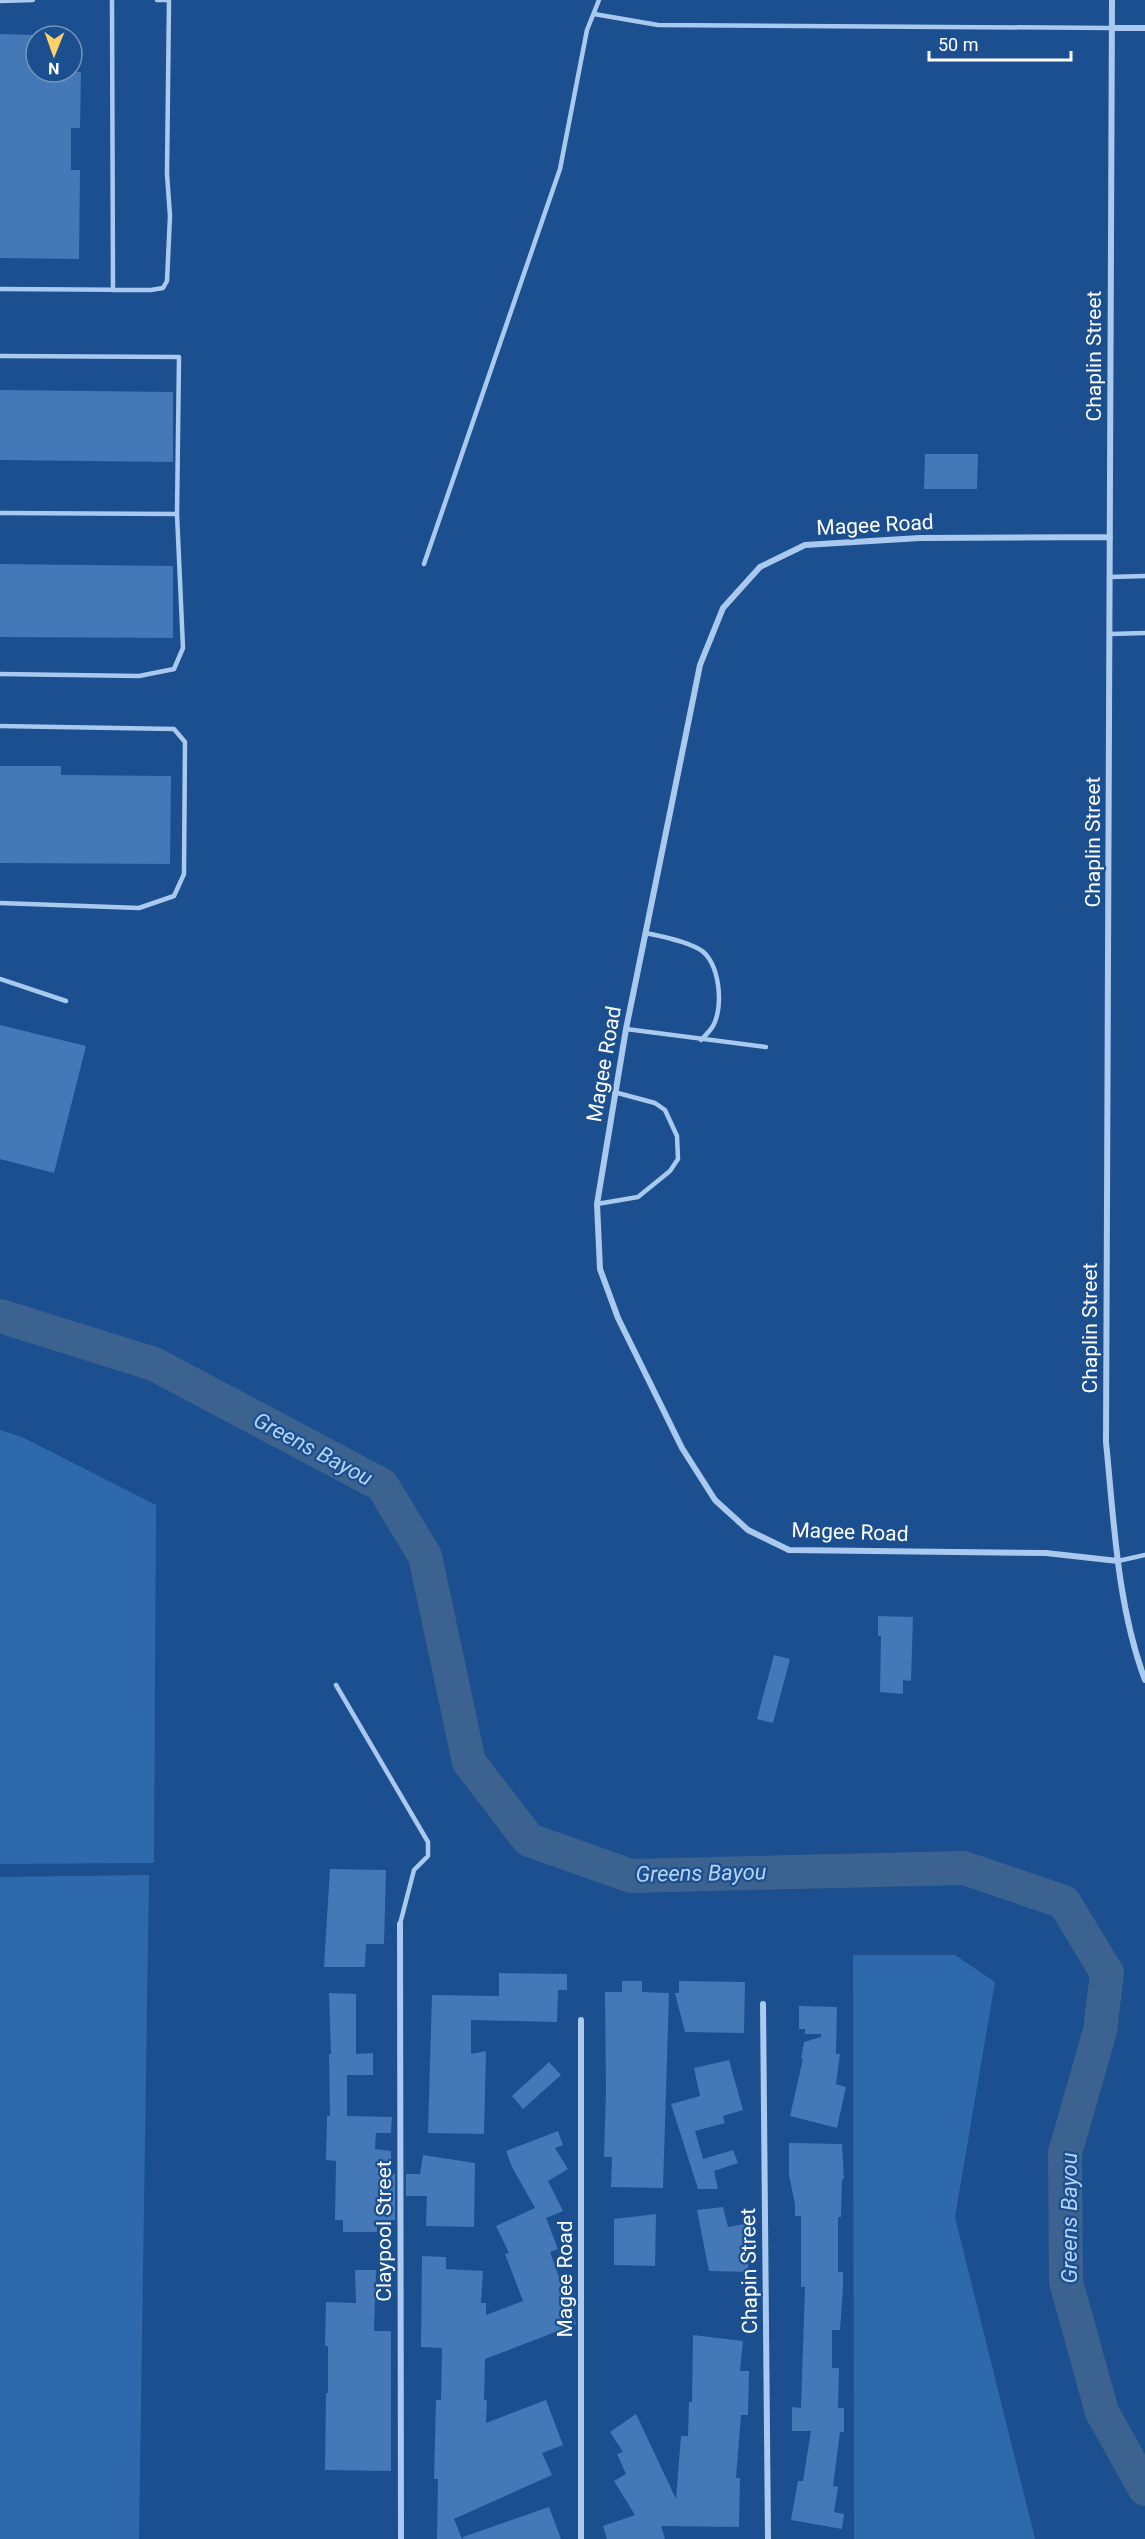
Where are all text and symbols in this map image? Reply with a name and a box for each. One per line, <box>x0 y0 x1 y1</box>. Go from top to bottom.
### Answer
north arrow <box>24 24 84 84</box>
scale bar <box>929 24 1072 62</box>
text: 50 m <box>938 34 978 55</box>
text: N <box>48 59 60 78</box>
street label: Chaplin Street <box>1082 290 1106 421</box>
street label: Magee Road <box>816 510 934 540</box>
street label: Chaplin Street <box>1081 776 1105 907</box>
street label: Magee Road <box>582 1004 626 1124</box>
street label: Chaplin Street <box>1078 1262 1102 1393</box>
water label: Greens Bayou <box>249 1407 377 1491</box>
street label: Magee Road <box>791 1518 909 1546</box>
water label: Greens Bayou <box>635 1859 767 1887</box>
water label: Greens Bayou <box>1057 2152 1082 2284</box>
street label: Claypool Street <box>372 2160 396 2302</box>
street label: Chapin Street <box>736 2208 762 2334</box>
street label: Magee Road <box>553 2220 577 2338</box>

